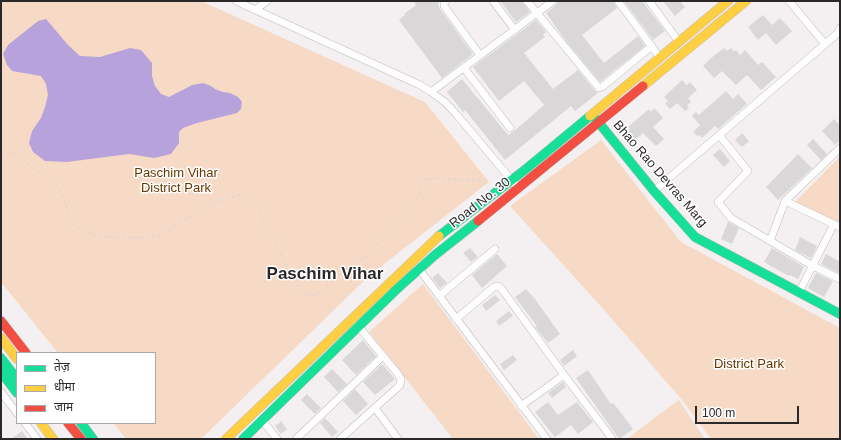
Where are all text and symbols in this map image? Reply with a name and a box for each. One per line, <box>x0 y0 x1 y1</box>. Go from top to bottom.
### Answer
street label: Bhao Rao Devras Marg <box>610 118 710 230</box>
park label: Paschim Vihar District Park <box>134 165 218 196</box>
street label: Road No. 30 <box>446 174 514 232</box>
district label: Paschim Vihar <box>267 264 383 284</box>
legend <box>16 352 156 424</box>
park label: District Park <box>714 356 784 372</box>
text: तेज़ <box>54 360 70 374</box>
text: धीमा <box>54 380 75 394</box>
scale bar <box>697 398 801 424</box>
text: जाम <box>54 400 73 414</box>
text: 100 m <box>702 406 735 420</box>

